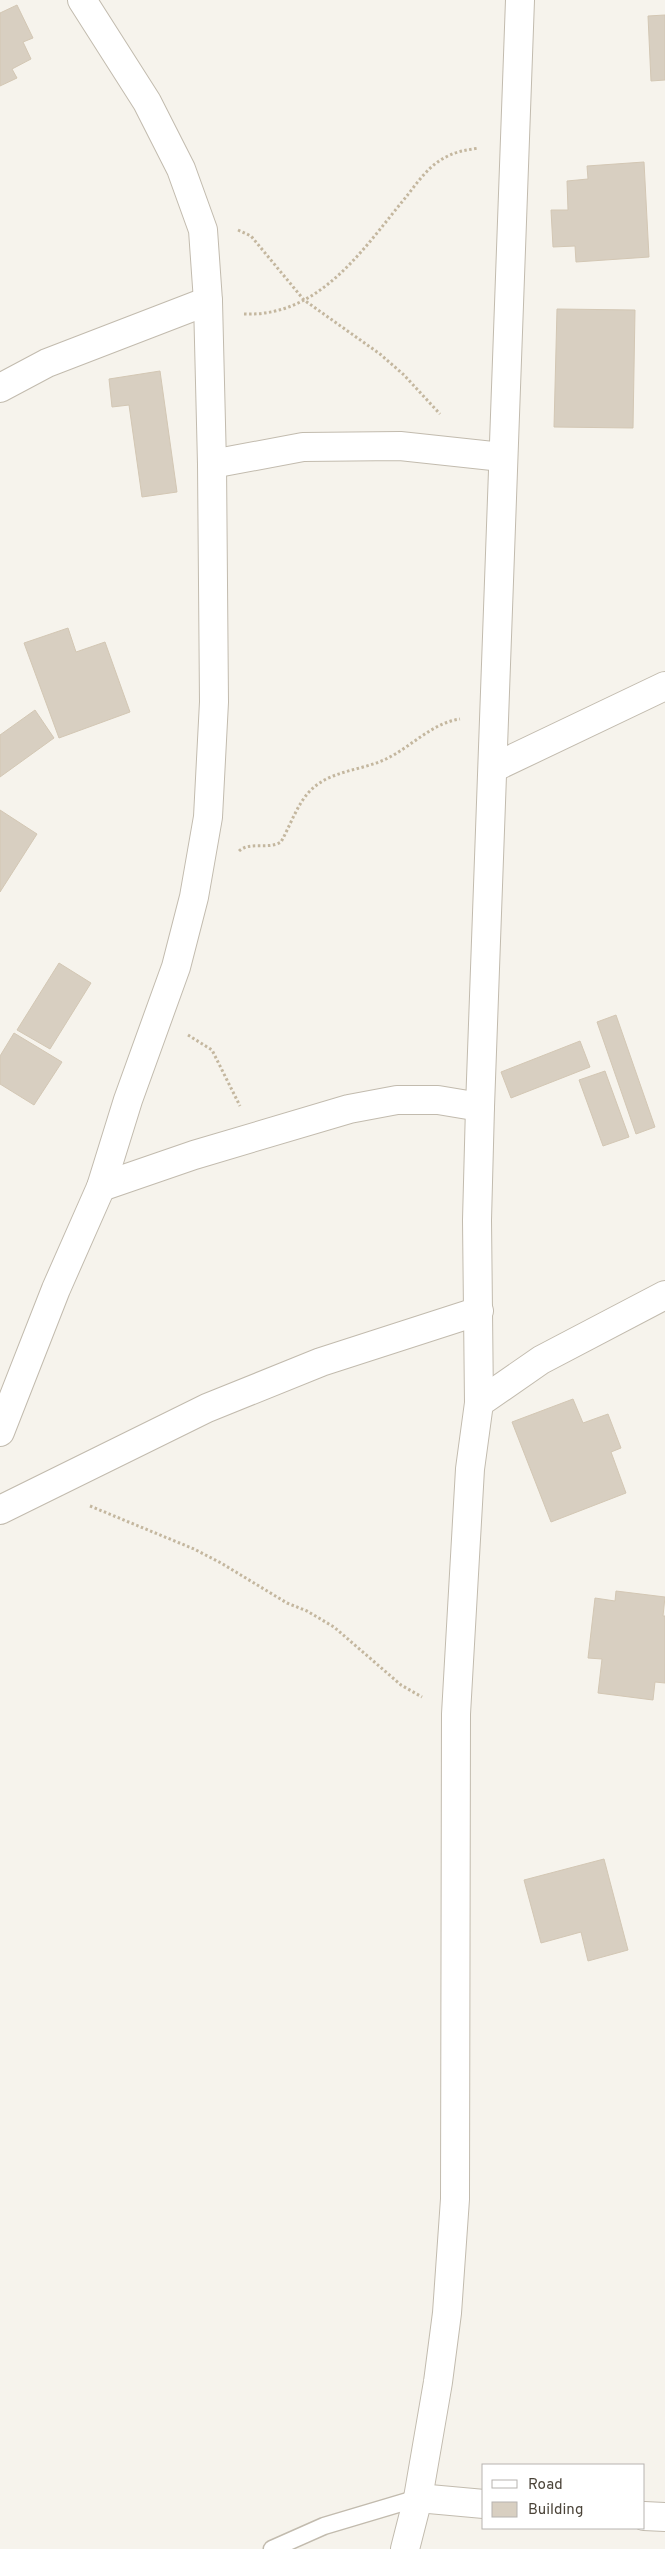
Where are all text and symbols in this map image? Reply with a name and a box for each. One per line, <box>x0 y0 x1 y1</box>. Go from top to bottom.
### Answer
legend <box>482 2464 645 2529</box>
text: Road <box>528 2476 563 2495</box>
text: Building <box>528 2501 583 2520</box>

